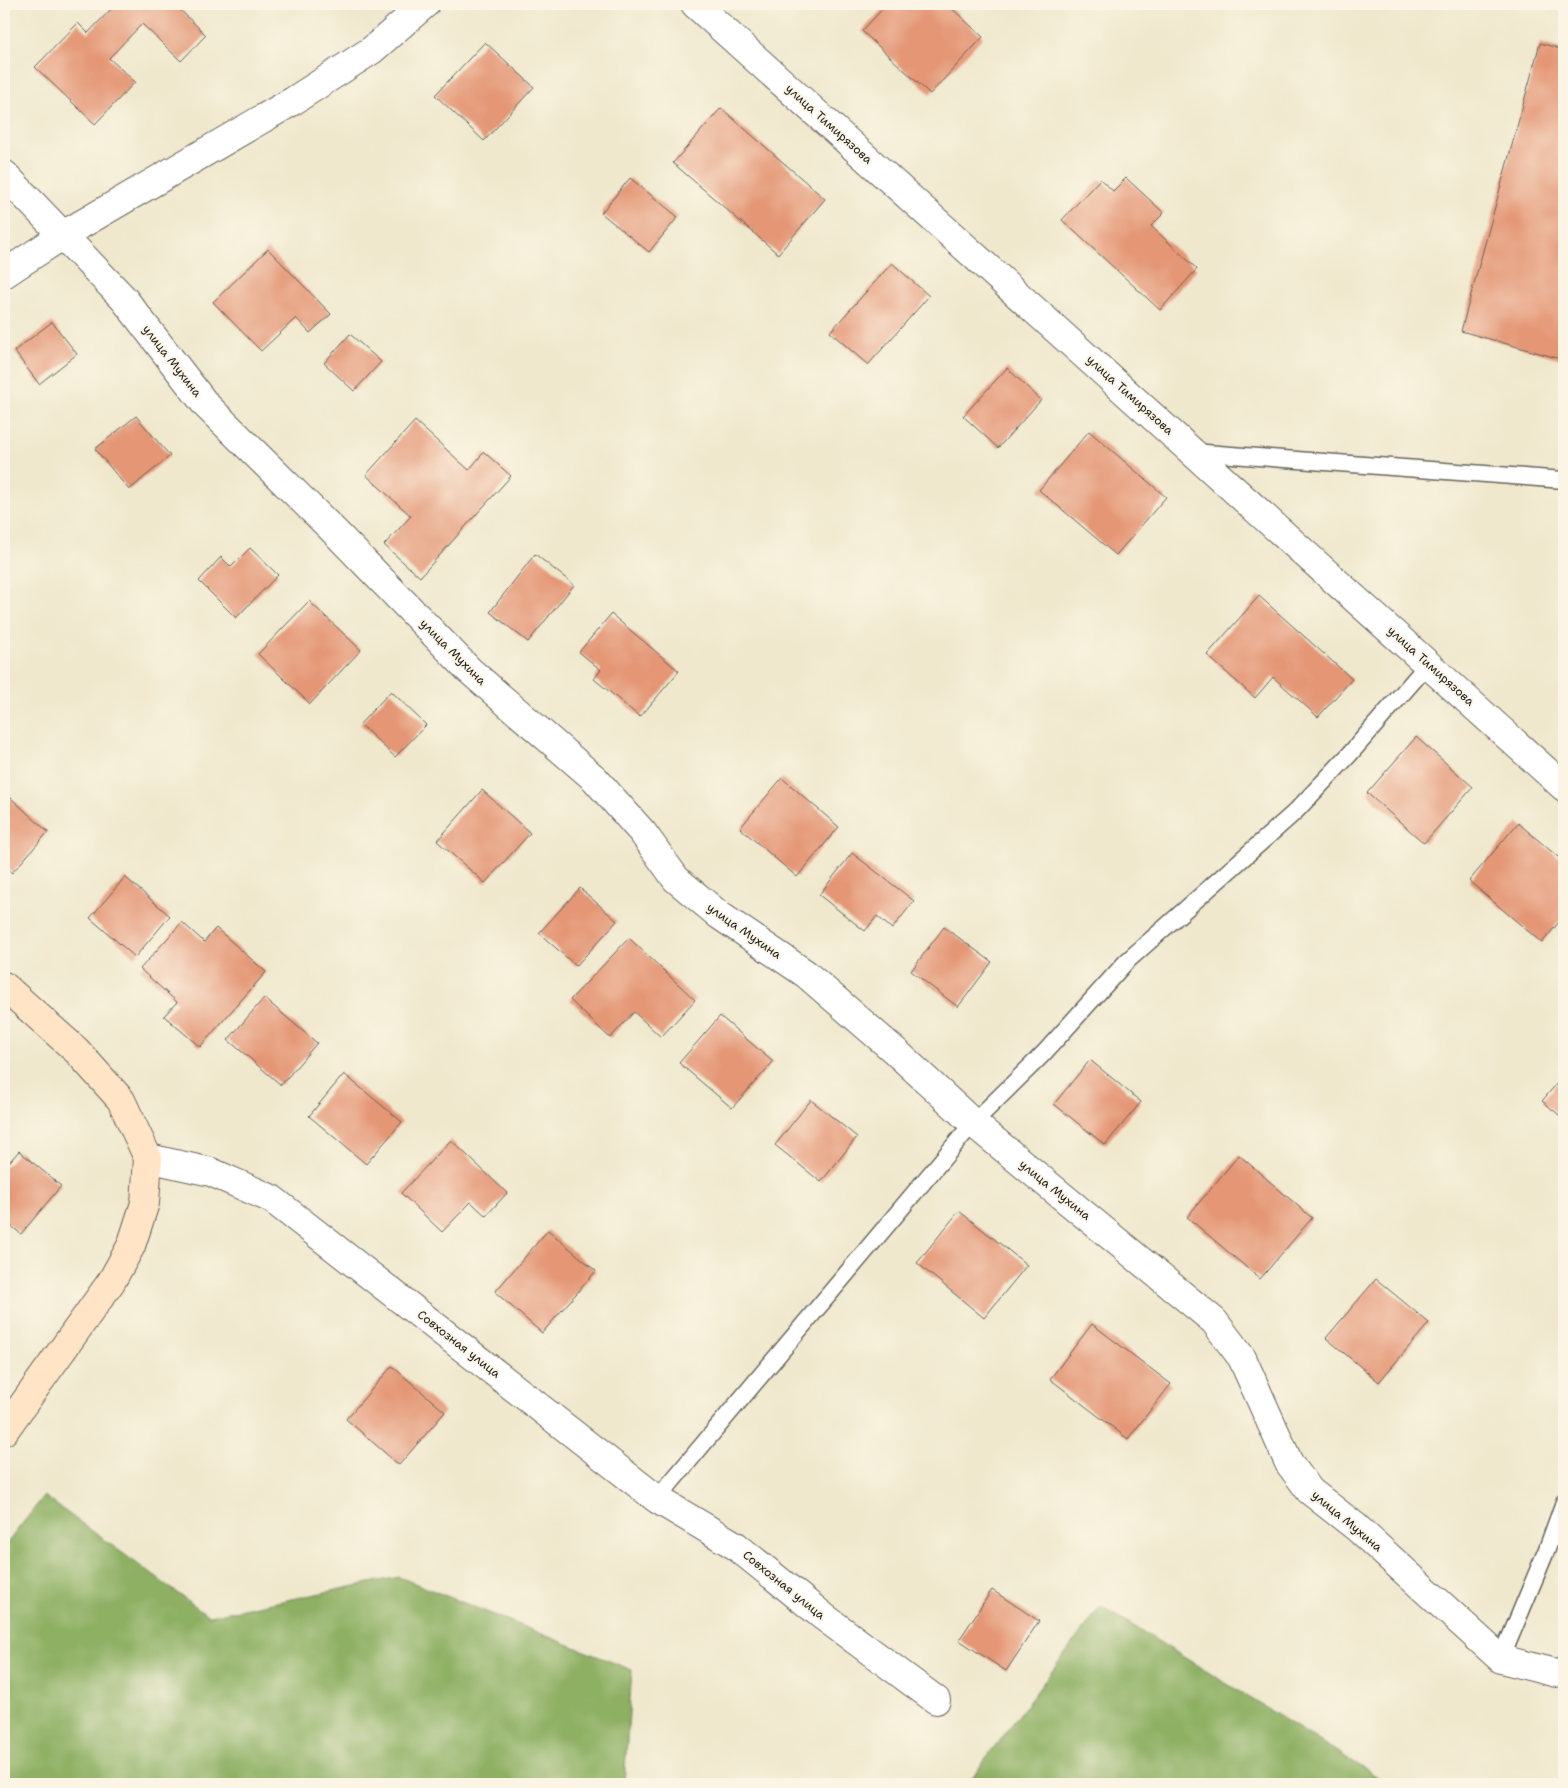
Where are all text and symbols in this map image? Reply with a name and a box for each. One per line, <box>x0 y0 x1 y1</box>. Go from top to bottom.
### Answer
street label: улица Тимирязова <box>782 81 876 168</box>
street label: улица Мухина <box>139 322 206 401</box>
street label: улица Тимирязова <box>1083 352 1177 439</box>
street label: улица Мухина <box>416 615 490 689</box>
street label: улица Тимирязова <box>1384 623 1478 710</box>
street label: улица Мухина <box>704 899 785 963</box>
street label: улица Мухина <box>1016 1156 1094 1224</box>
street label: Совхозная улица <box>414 1306 504 1382</box>
street label: улица Мухина <box>1308 1487 1386 1556</box>
street label: Совхозная улица <box>740 1547 829 1623</box>

